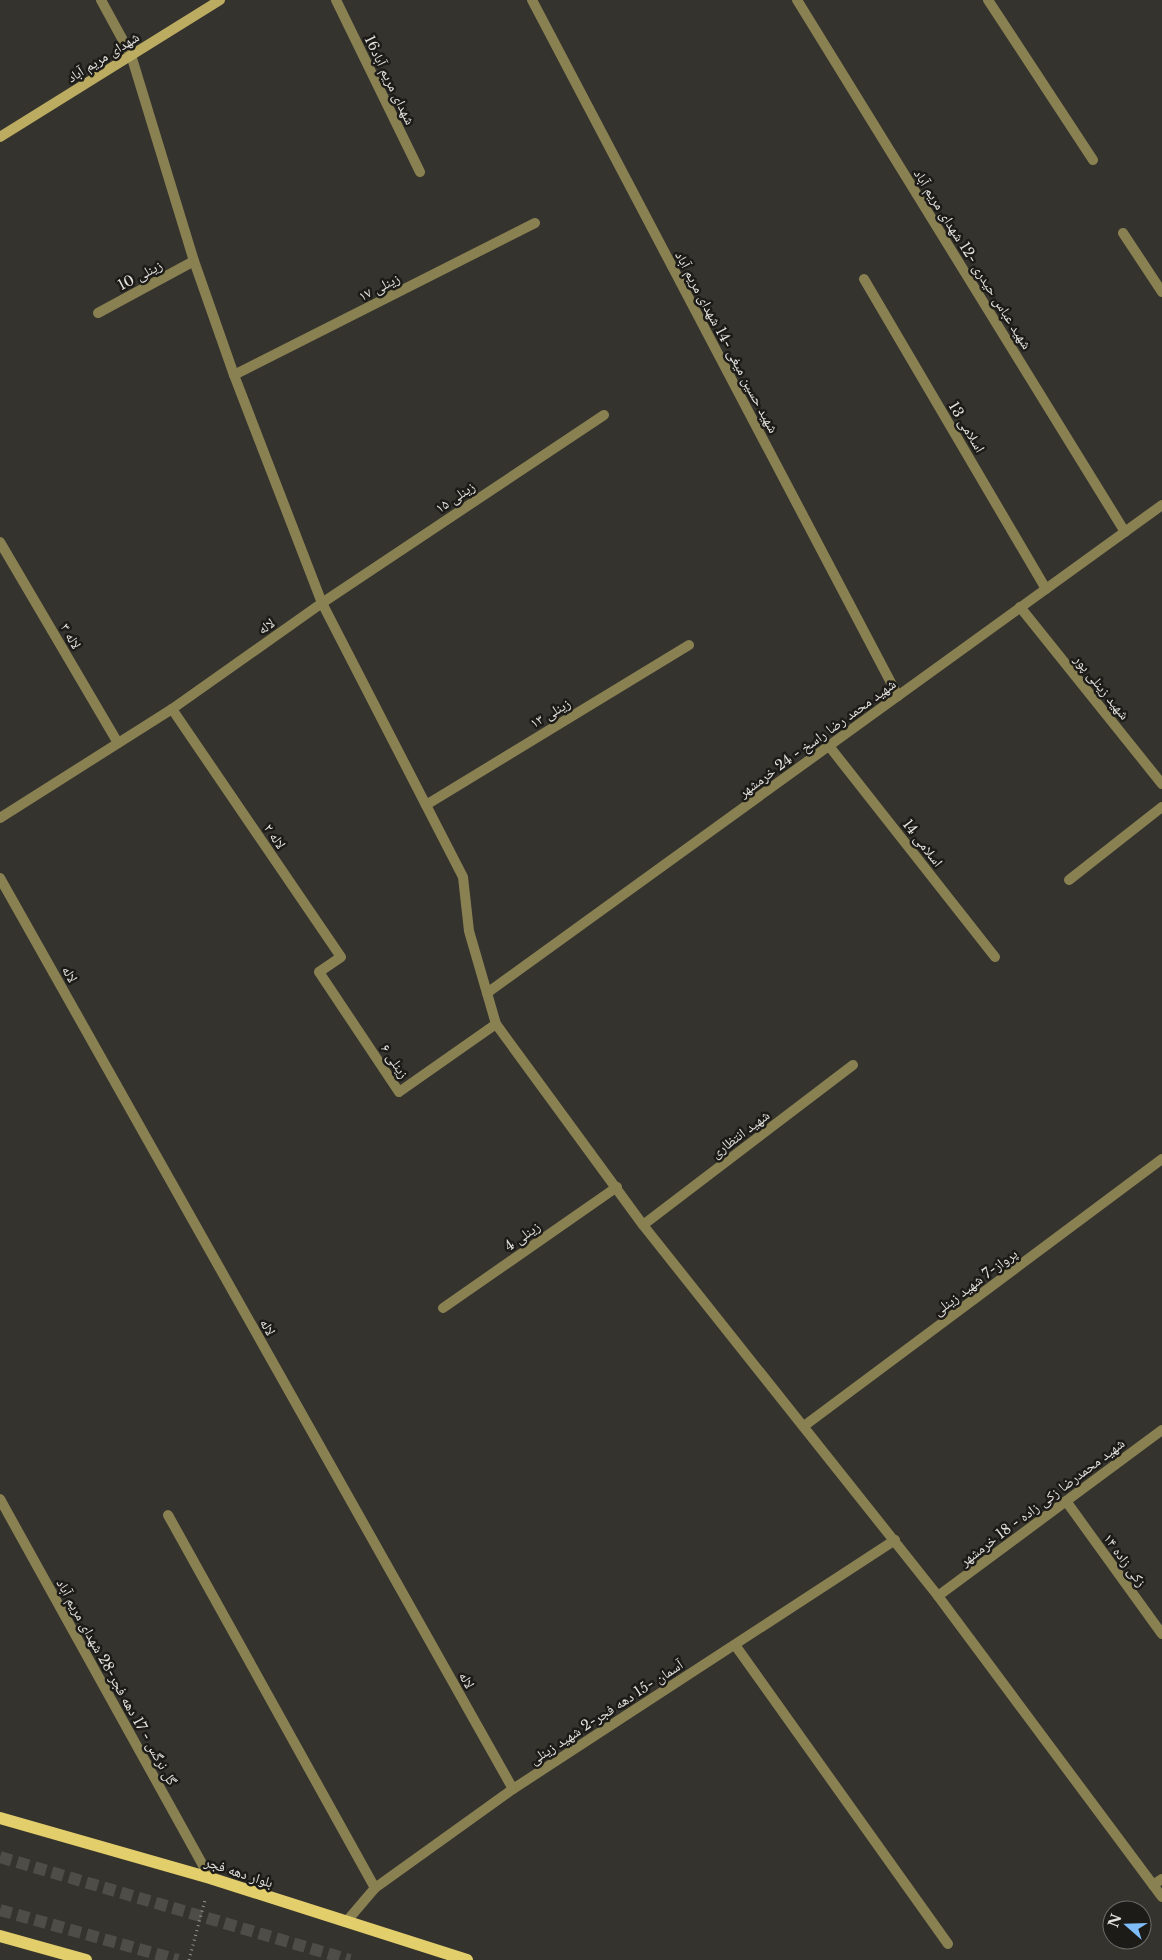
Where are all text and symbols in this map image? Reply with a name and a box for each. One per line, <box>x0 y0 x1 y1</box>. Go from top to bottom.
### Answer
street label: شهدای مریم آباد <box>63 28 143 87</box>
street label: 16شهدای مریم آباد <box>360 32 419 128</box>
street label: شهید عباس حیدری -12 شهدای مریم آباد <box>909 166 1036 353</box>
street label: شهید حسین میغی -14 شهدای مریم آباد <box>670 248 783 437</box>
street label: زینلی 10 <box>115 256 165 294</box>
street label: زینلی ۱۷ <box>355 269 403 305</box>
street label: اسلامی 13 <box>945 398 989 456</box>
street label: زینلی ۱۵ <box>432 477 478 517</box>
street label: لاله <box>254 614 278 638</box>
street label: لاله ۳ <box>56 620 86 652</box>
street label: شهید زینلی پور <box>1070 650 1134 723</box>
street label: شهید محمد رضا راسخ - 24 خرمشهر <box>734 675 900 803</box>
street label: زینلی ۱۳ <box>527 694 573 732</box>
street label: اسلامی 14 <box>899 816 947 870</box>
street label: لاله ۲ <box>260 820 290 852</box>
street label: لاله <box>58 962 82 986</box>
street label: زینلی ۶ <box>377 1040 413 1082</box>
street label: شهید انتظاری <box>707 1106 773 1162</box>
street label: زینلی 4 <box>501 1217 543 1255</box>
street label: پرواز-7 شهید زینلی <box>929 1244 1021 1320</box>
street label: لاله <box>256 1315 280 1339</box>
street label: شهید محمدرضا زکی زاده - 18 خرمشهر <box>955 1434 1128 1571</box>
street label: زکی زاده ۱۴ <box>1100 1530 1150 1590</box>
street label: گل نرگس - 17 دهه فجر-28 شهدای مریم آباد <box>52 1576 181 1789</box>
street label: آسمان -15 دهه فجر-2 شهید زینلی <box>526 1655 687 1768</box>
street label: لاله <box>455 1668 479 1692</box>
street label: بلوار دهه فجر <box>202 1852 276 1892</box>
north arrow <box>1102 1900 1152 1950</box>
text: N <box>1104 1911 1125 1930</box>

